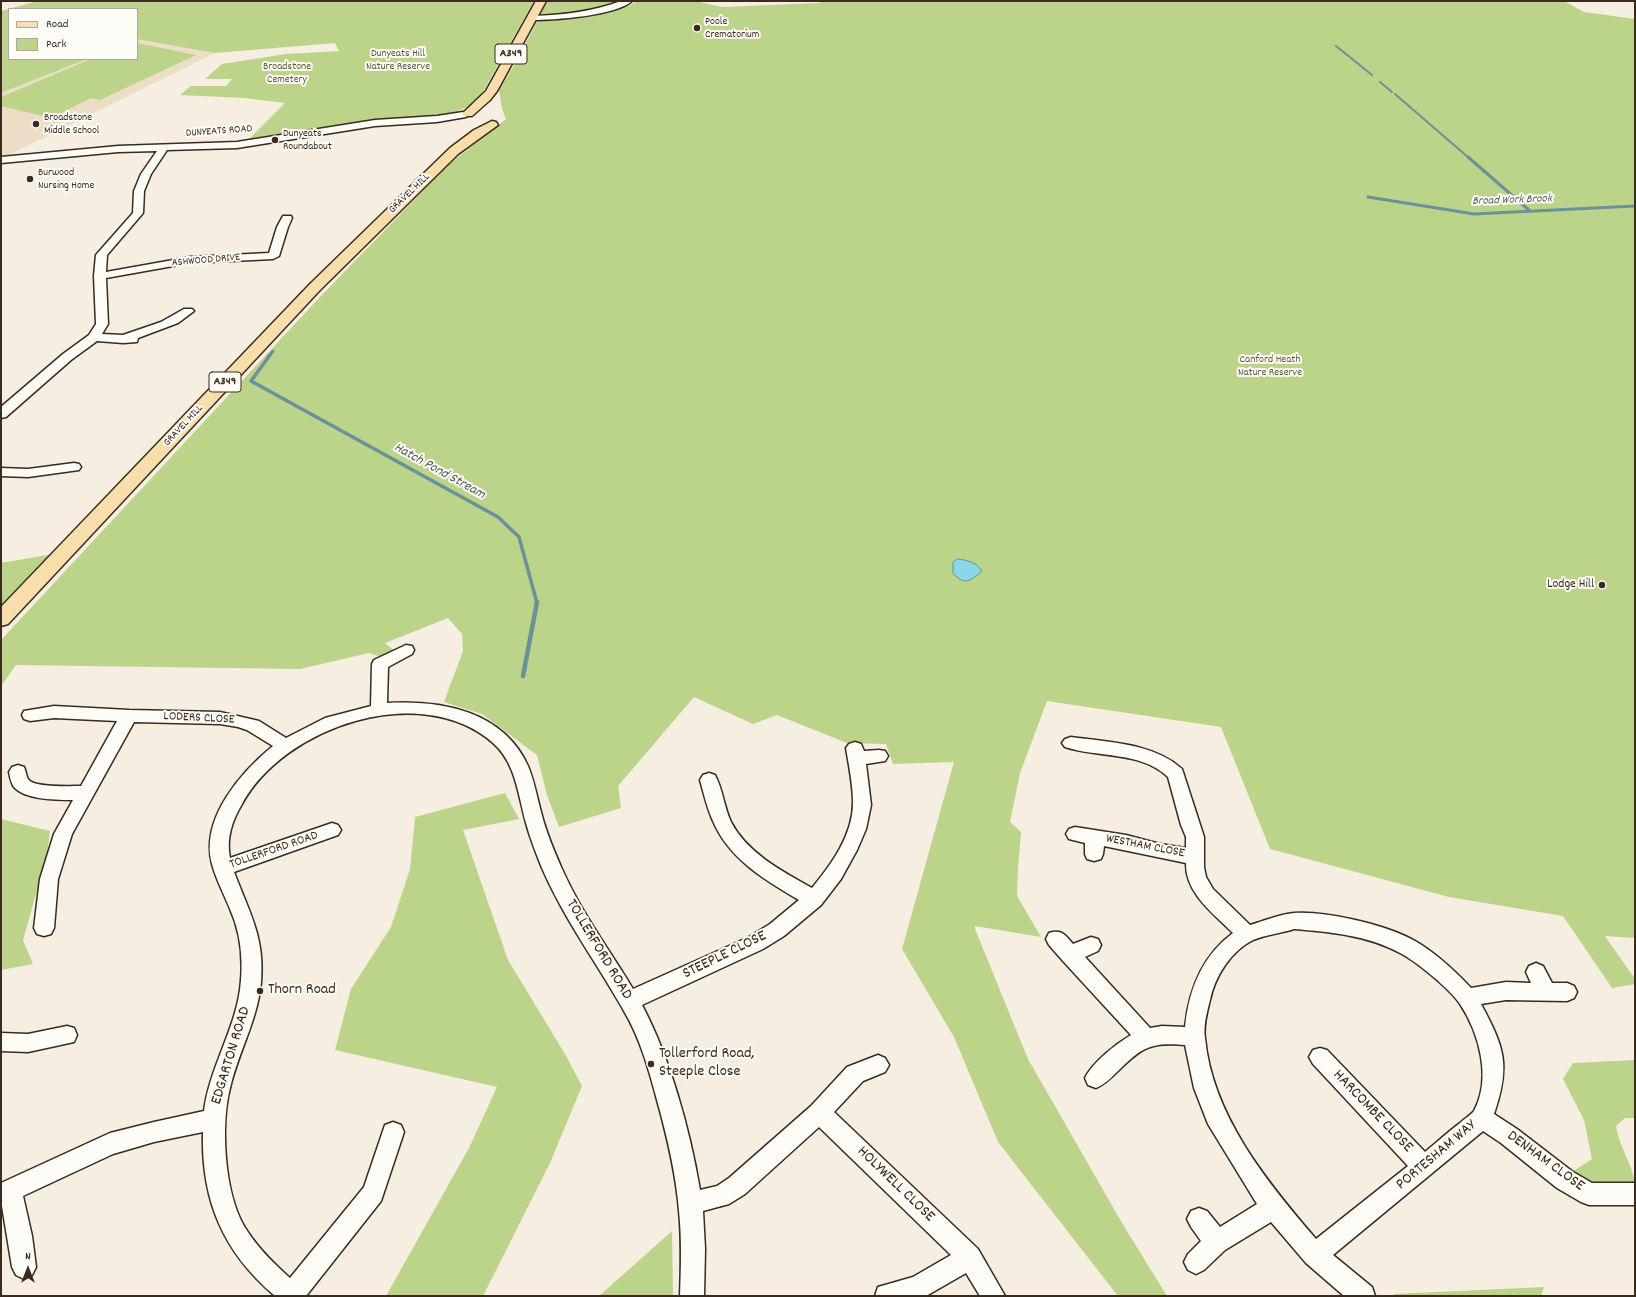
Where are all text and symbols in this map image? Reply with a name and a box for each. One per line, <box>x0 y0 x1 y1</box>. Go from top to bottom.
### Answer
legend <box>8 8 138 60</box>
place label: Poole Crematorium <box>705 15 759 41</box>
text: Road <box>46 16 68 33</box>
marker: Poole Crematorium <box>692 23 702 33</box>
text: Park <box>46 36 66 53</box>
road number: A349 <box>495 44 527 64</box>
park label: Dunyeats Hill Nature Reserve <box>366 47 430 73</box>
park label: Broadstone Cemetery <box>263 60 311 86</box>
place label: Broadstone Middle School <box>44 111 99 137</box>
marker: Broadstone Middle School <box>31 119 41 129</box>
street label: DUNYEATS ROAD <box>185 123 253 141</box>
place label: Dunyeats Roundabout <box>283 127 332 153</box>
marker: Dunyeats Roundabout <box>270 135 280 145</box>
place label: Burwood Nursing Home <box>38 166 94 192</box>
street label: GRAVEL HILL <box>387 171 433 217</box>
marker: Burwood Nursing Home <box>25 174 35 184</box>
water label: Broad Work Brook <box>1472 192 1552 210</box>
street label: ASHWOOD DRIVE <box>171 251 241 271</box>
park label: Canford Heath Nature Reserve <box>1238 353 1302 379</box>
road number: A349 <box>209 372 241 392</box>
street label: GRAVEL HILL <box>161 402 207 450</box>
water label: Hatch Pond Stream <box>390 440 488 504</box>
place label: Lodge Hill <box>1547 577 1594 593</box>
marker: Lodge Hill <box>1597 580 1607 590</box>
street label: LODERS CLOSE <box>163 709 235 729</box>
street label: TOLLERFORD ROAD <box>228 829 320 873</box>
street label: WESTHAM CLOSE <box>1105 832 1185 862</box>
street label: TOLLERFORD ROAD <box>560 896 636 1004</box>
street label: STEEPLE CLOSE <box>680 927 770 985</box>
place label: Thorn Road <box>268 981 336 1001</box>
marker: Thorn Road <box>255 986 265 996</box>
street label: EDGARTON ROAD <box>208 1005 256 1107</box>
place label: Tollerford Road, Steeple Close <box>659 1045 754 1083</box>
marker: Tollerford Road, Steeple Close <box>646 1059 656 1069</box>
street label: HARCOMBE CLOSE <box>1328 1067 1416 1157</box>
street label: PORTESHAM WAY <box>1393 1117 1481 1195</box>
street label: DENHAM CLOSE <box>1502 1127 1588 1197</box>
street label: HOLYWELL CLOSE <box>852 1143 938 1227</box>
north arrow <box>8 1249 48 1289</box>
text: N <box>25 1249 31 1265</box>

